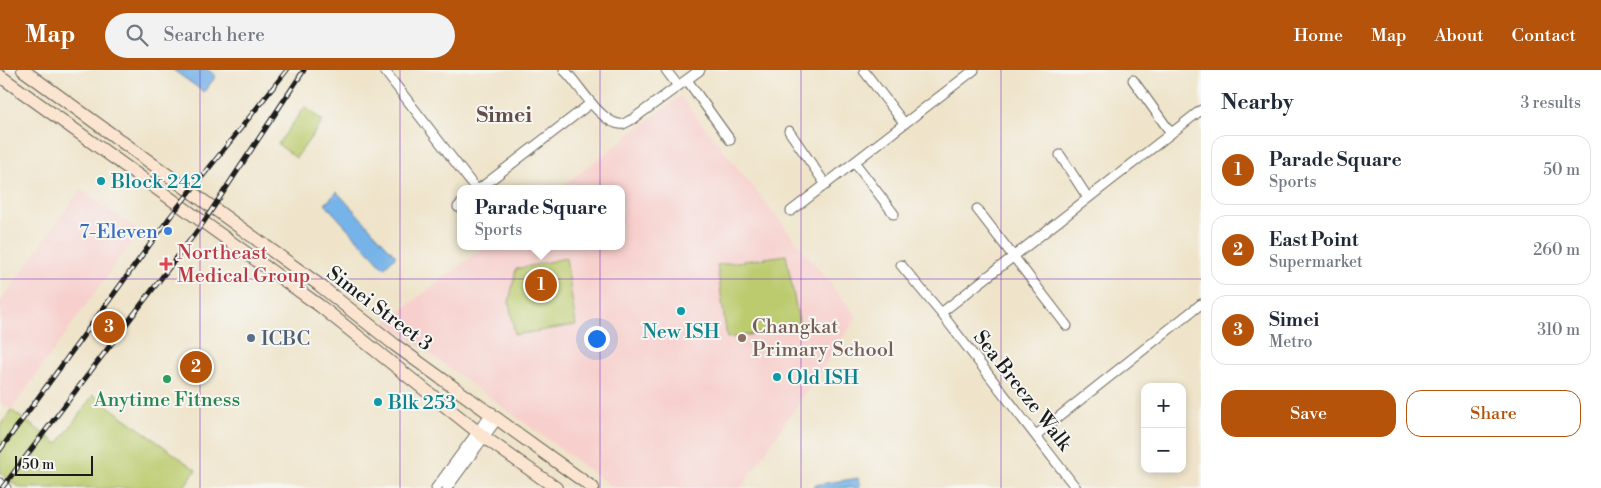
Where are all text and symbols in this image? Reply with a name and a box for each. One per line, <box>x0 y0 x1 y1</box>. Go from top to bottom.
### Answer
search box <box>105 13 455 58</box>
text: Map <box>25 20 75 50</box>
icon: search <box>123 21 151 49</box>
text: Search here <box>163 23 265 47</box>
text: Home <box>1294 24 1343 47</box>
text: Map <box>1371 24 1407 47</box>
text: About <box>1435 24 1484 47</box>
text: Contact <box>1512 24 1576 47</box>
text: Nearby <box>1221 90 1294 116</box>
text: 3 results <box>1520 93 1581 113</box>
district label: Simei <box>476 103 532 129</box>
text: Parade Square <box>1269 148 1402 172</box>
text: 1 <box>1234 160 1242 180</box>
text: 50 m <box>1543 160 1580 180</box>
place label: Block 242 <box>110 170 202 195</box>
text: Sports <box>1269 172 1316 192</box>
marker: Block 242 <box>95 175 107 187</box>
popup <box>457 185 625 250</box>
text: Parade Square <box>475 196 607 220</box>
place label: 7-Eleven <box>79 220 158 245</box>
text: Sports <box>475 220 522 240</box>
marker: 7-Eleven <box>162 225 174 237</box>
text: East Point <box>1269 228 1358 252</box>
text: 2 <box>1233 240 1243 260</box>
text: 260 m <box>1533 240 1580 260</box>
place label: Northeast Medical Group <box>177 241 310 289</box>
text: Supermarket <box>1269 252 1363 272</box>
marker: Northeast Medical Group <box>159 257 173 271</box>
street label: Simei Street 3 <box>321 261 437 357</box>
pin: 1 <box>525 266 557 304</box>
marker: New ISH <box>675 305 687 317</box>
pin: 3 <box>93 308 125 346</box>
text: Simei <box>1269 308 1319 332</box>
place label: Changkat Primary School <box>752 315 894 363</box>
place label: New ISH <box>642 320 720 345</box>
text: 3 <box>1233 320 1243 340</box>
text: 310 m <box>1537 320 1580 340</box>
your location <box>584 326 610 352</box>
street label: Sea Breeze Walk <box>967 326 1077 457</box>
place label: ICBC <box>261 327 310 352</box>
marker: ICBC <box>245 332 257 344</box>
marker: Changkat Primary School <box>736 332 748 344</box>
text: Metro <box>1269 332 1313 352</box>
pin: 2 <box>180 348 212 386</box>
place label: Old ISH <box>787 366 859 391</box>
marker: Old ISH <box>771 371 783 383</box>
marker: Anytime Fitness <box>161 373 173 385</box>
map controls <box>1141 383 1186 473</box>
button: + <box>1141 383 1186 428</box>
place label: Anytime Fitness <box>93 388 240 413</box>
button: Save <box>1221 390 1396 437</box>
button: Share <box>1406 390 1581 437</box>
place label: Blk 253 <box>387 391 456 416</box>
marker: Blk 253 <box>372 396 384 408</box>
button: − <box>1141 428 1186 473</box>
scale bar <box>15 453 92 476</box>
text: 50 m <box>22 456 54 474</box>

